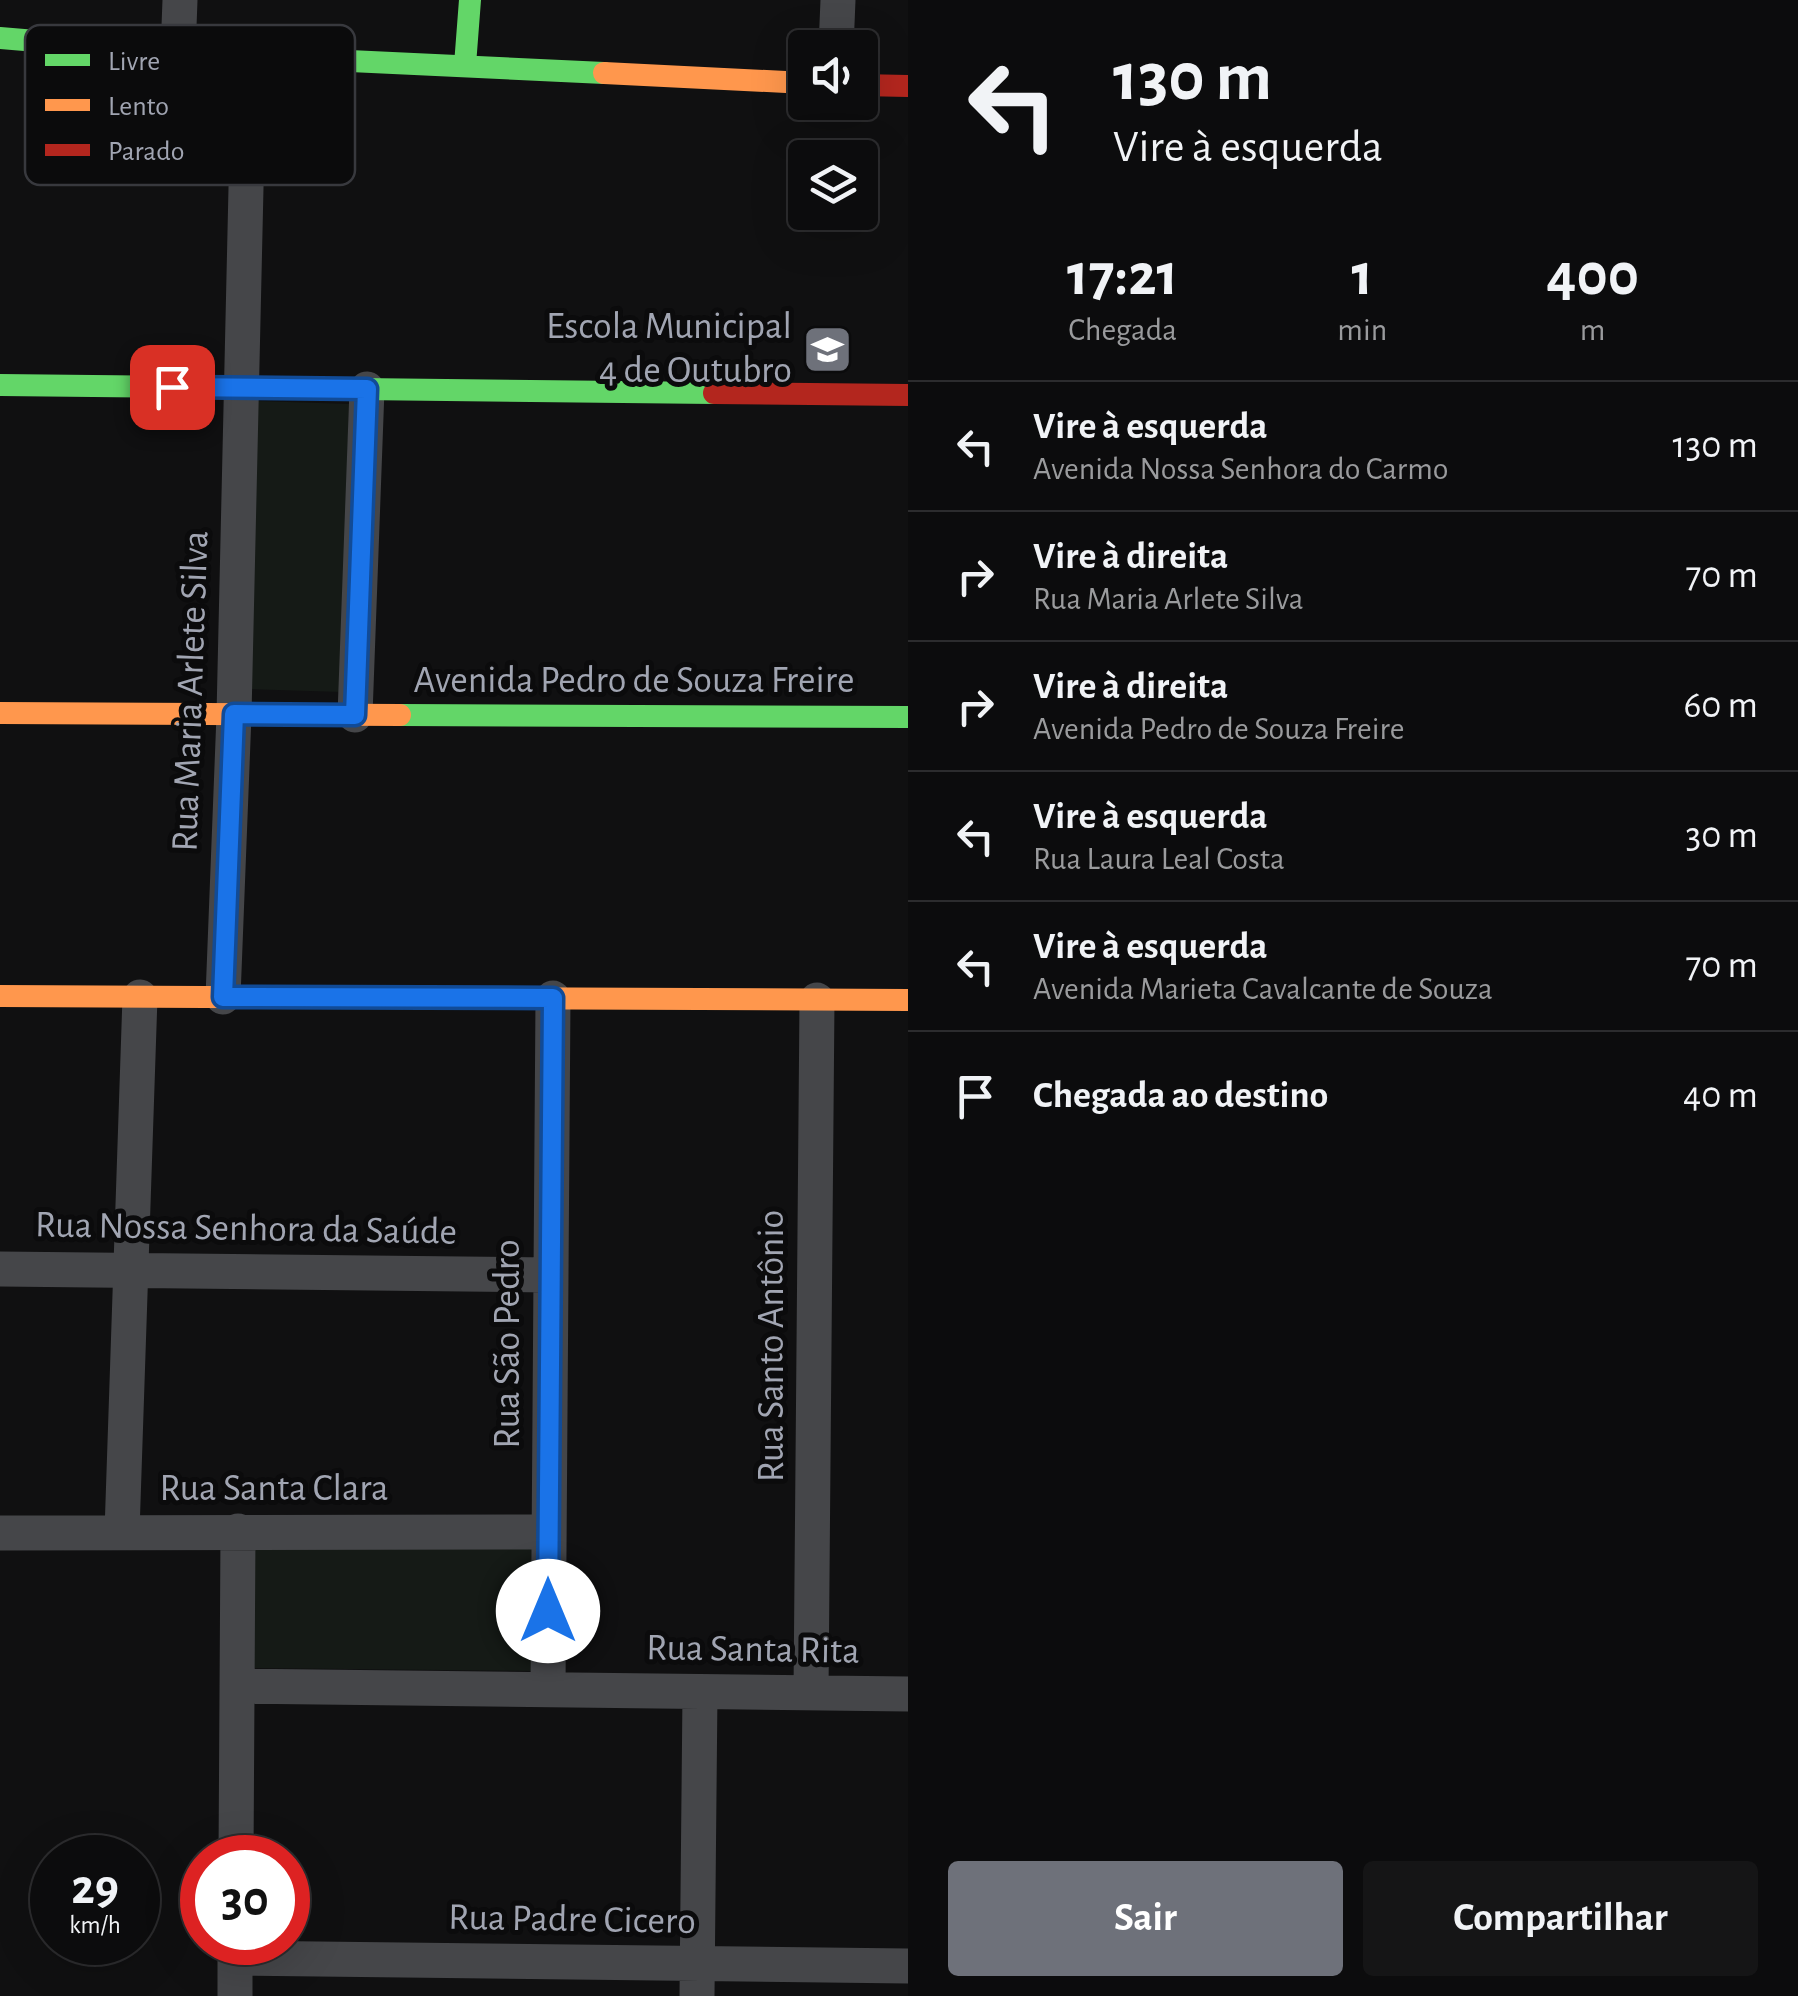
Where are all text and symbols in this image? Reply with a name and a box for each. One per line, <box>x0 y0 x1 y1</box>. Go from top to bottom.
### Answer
legend <box>25 25 355 185</box>
map controls <box>788 30 878 230</box>
button: sound <box>788 30 878 120</box>
icon: left <box>948 40 1078 170</box>
text: 130 m <box>1113 43 1272 113</box>
text: Livre <box>108 48 160 76</box>
text: Lento <box>108 93 169 121</box>
text: Vire à esquerda <box>1113 125 1383 170</box>
text: Parado <box>108 138 184 166</box>
button: layers <box>788 140 878 230</box>
text: 17:21 <box>1067 246 1178 306</box>
text: 1 <box>1351 246 1373 306</box>
text: 400 <box>1546 246 1639 306</box>
place label: Escola Municipal 4 de Outubro <box>546 308 792 390</box>
text: Chegada <box>1068 314 1177 346</box>
text: min <box>1337 314 1387 346</box>
text: m <box>1580 314 1605 346</box>
school or university icon: Escola Municipal 4 de Outubro <box>801 323 853 375</box>
pin <box>130 345 215 430</box>
icon: arrive <box>145 360 200 415</box>
text: Vire à esquerda <box>1033 408 1268 446</box>
icon: left <box>948 419 1003 474</box>
text: 130 m <box>1673 427 1758 465</box>
text: Avenida Nossa Senhora do Carmo <box>1033 453 1448 485</box>
street label: Rua Maria Arlete Silva <box>166 530 216 852</box>
text: Vire à direita <box>1033 538 1228 576</box>
icon: right <box>948 549 1003 604</box>
text: 70 m <box>1685 557 1758 595</box>
text: Rua Maria Arlete Silva <box>1033 583 1304 615</box>
street label: Avenida Pedro de Souza Freire <box>413 662 855 700</box>
text: Vire à direita <box>1033 668 1228 706</box>
icon: right <box>948 679 1003 734</box>
text: 60 m <box>1683 687 1758 725</box>
text: Avenida Pedro de Souza Freire <box>1033 713 1404 745</box>
text: Vire à esquerda <box>1033 798 1268 836</box>
icon: left <box>948 809 1003 864</box>
text: 30 m <box>1686 817 1758 855</box>
text: Rua Laura Leal Costa <box>1033 843 1285 875</box>
text: Vire à esquerda <box>1033 928 1268 966</box>
icon: left <box>948 939 1003 994</box>
text: 70 m <box>1685 947 1758 985</box>
text: Avenida Marieta Cavalcante de Souza <box>1033 973 1493 1005</box>
icon: arrive <box>948 1069 1003 1124</box>
text: Chegada ao destino <box>1033 1077 1328 1115</box>
text: 40 m <box>1683 1077 1758 1115</box>
street label: Rua Nossa Senhora da Saúde <box>35 1206 457 1252</box>
street label: Rua Santo Antônio <box>753 1210 791 1482</box>
street label: Rua São Pedro <box>489 1239 527 1449</box>
street label: Rua Santa Clara <box>159 1470 389 1508</box>
position arrow <box>496 1559 600 1663</box>
street label: Rua Santa Rita <box>646 1629 860 1671</box>
speed limit sign: 30 <box>180 1835 310 1965</box>
button: Sair <box>948 1861 1343 1976</box>
button: Compartilhar <box>1363 1861 1758 1976</box>
text: 29 <box>71 1863 119 1913</box>
street label: Rua Padre Cicero <box>448 1899 696 1941</box>
text: km/h <box>69 1913 121 1938</box>

